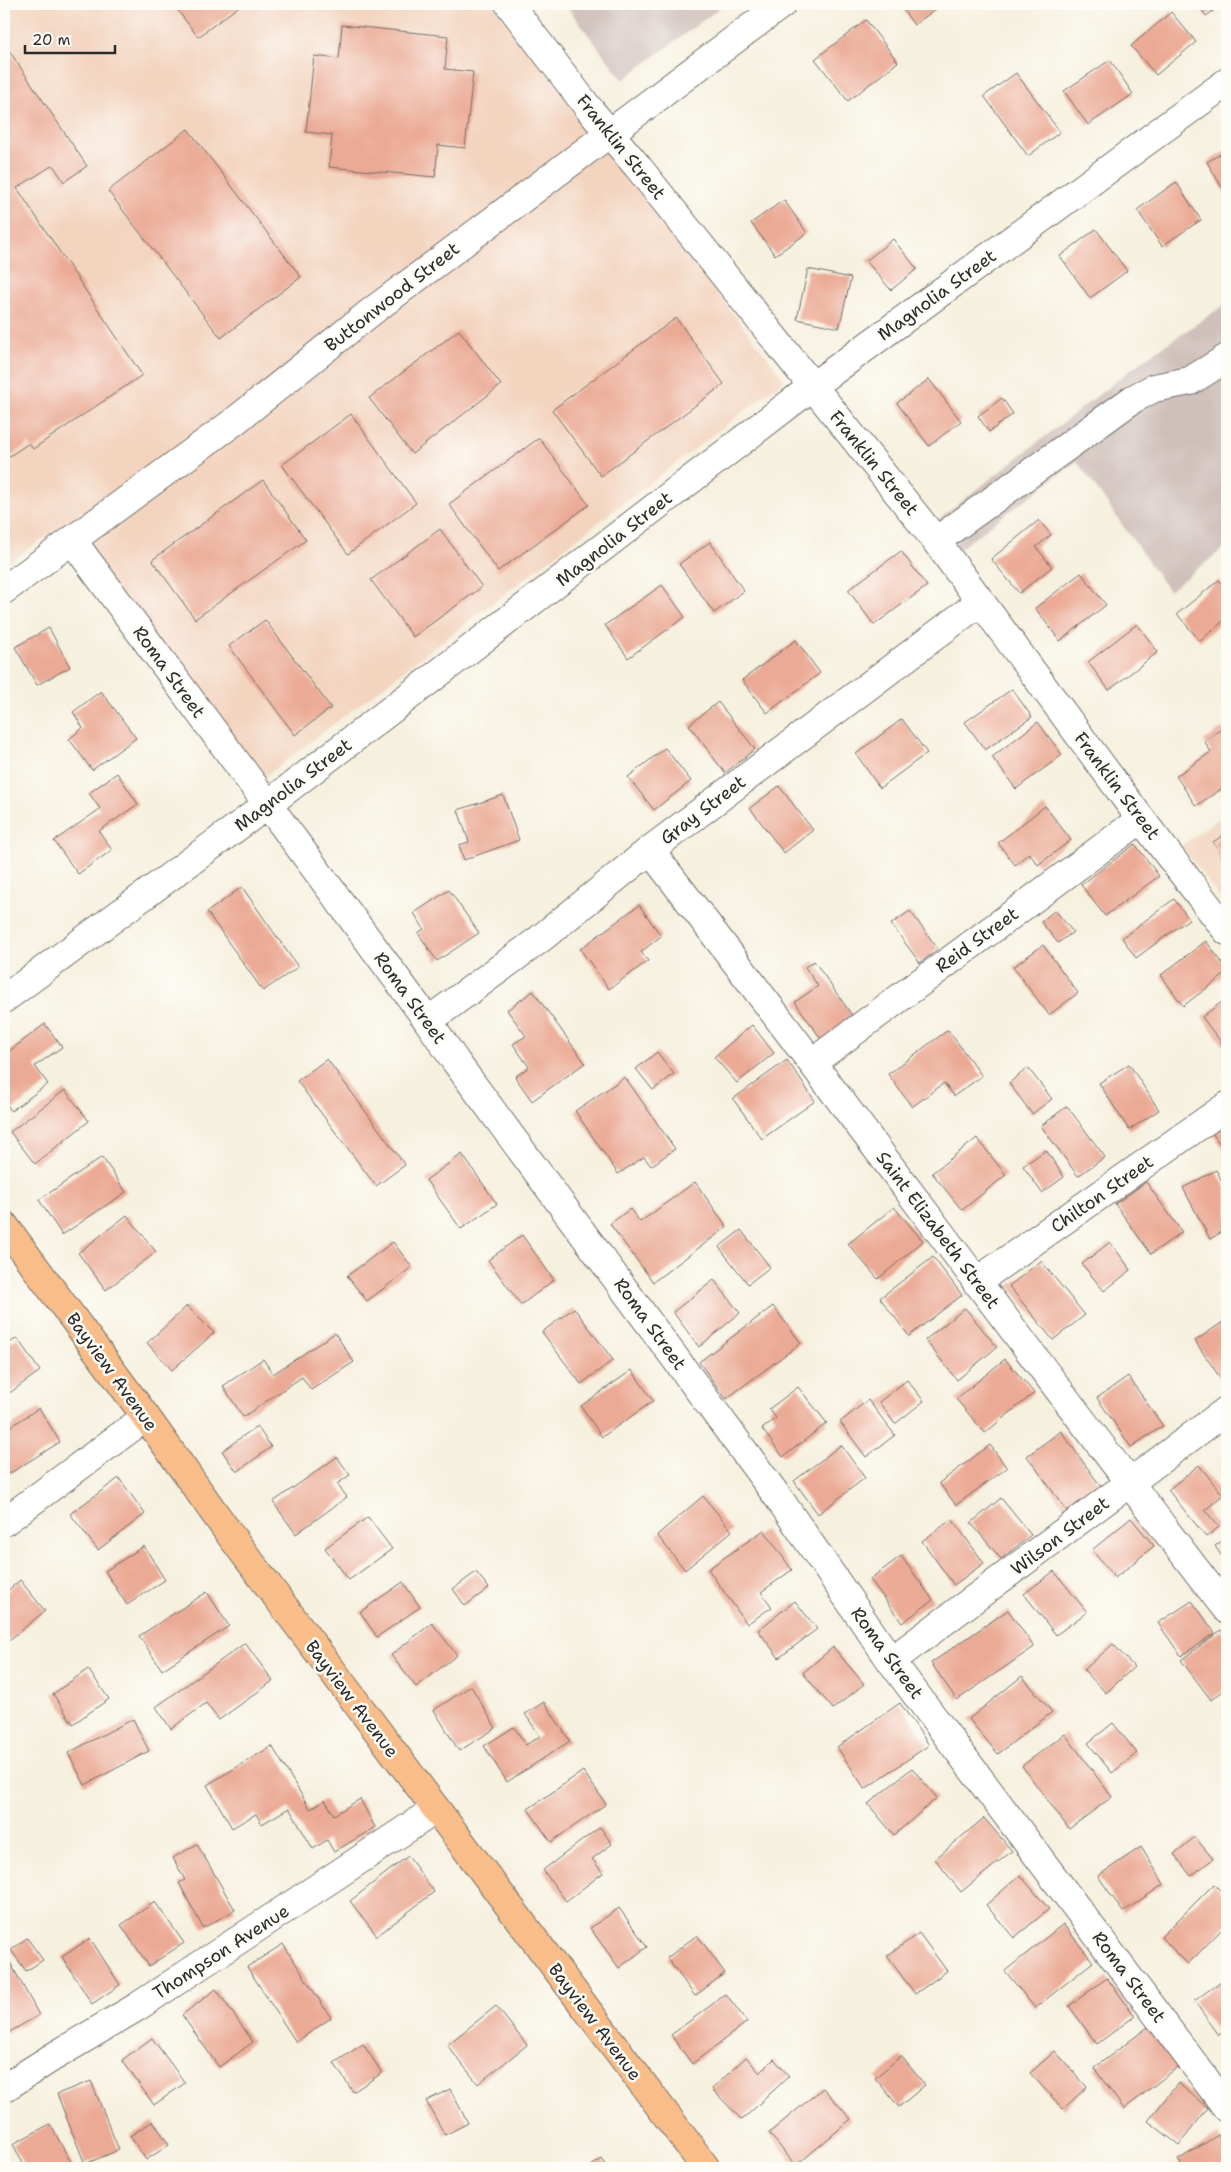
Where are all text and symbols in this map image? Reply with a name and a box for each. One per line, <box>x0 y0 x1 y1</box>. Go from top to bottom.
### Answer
scale bar <box>25 22 115 54</box>
text: 20 m <box>32 30 71 50</box>
street label: Franklin Street <box>571 89 671 205</box>
street label: Buttonwood Street <box>320 237 465 357</box>
street label: Magnolia Street <box>873 244 1001 346</box>
street label: Franklin Street <box>824 405 924 521</box>
street label: Magnolia Street <box>551 486 677 592</box>
street label: Roma Street <box>127 621 211 723</box>
street label: Franklin Street <box>1069 727 1165 845</box>
street label: Magnolia Street <box>229 733 357 837</box>
street label: Gray Street <box>655 770 751 850</box>
street label: Reid Street <box>931 902 1023 978</box>
street label: Roma Street <box>368 947 452 1049</box>
street label: Saint Elizabeth Street <box>871 1146 1005 1314</box>
street label: Chilton Street <box>1046 1150 1158 1238</box>
street label: Roma Street <box>608 1273 692 1375</box>
street label: Bayview Avenue <box>61 1308 163 1436</box>
street label: Wilson Street <box>1006 1491 1114 1581</box>
street label: Roma Street <box>845 1602 929 1704</box>
street label: Bayview Avenue <box>300 1635 404 1763</box>
street label: Thompson Avenue <box>148 1899 294 2005</box>
street label: Roma Street <box>1087 1926 1171 2028</box>
street label: Bayview Avenue <box>543 1958 647 2086</box>

